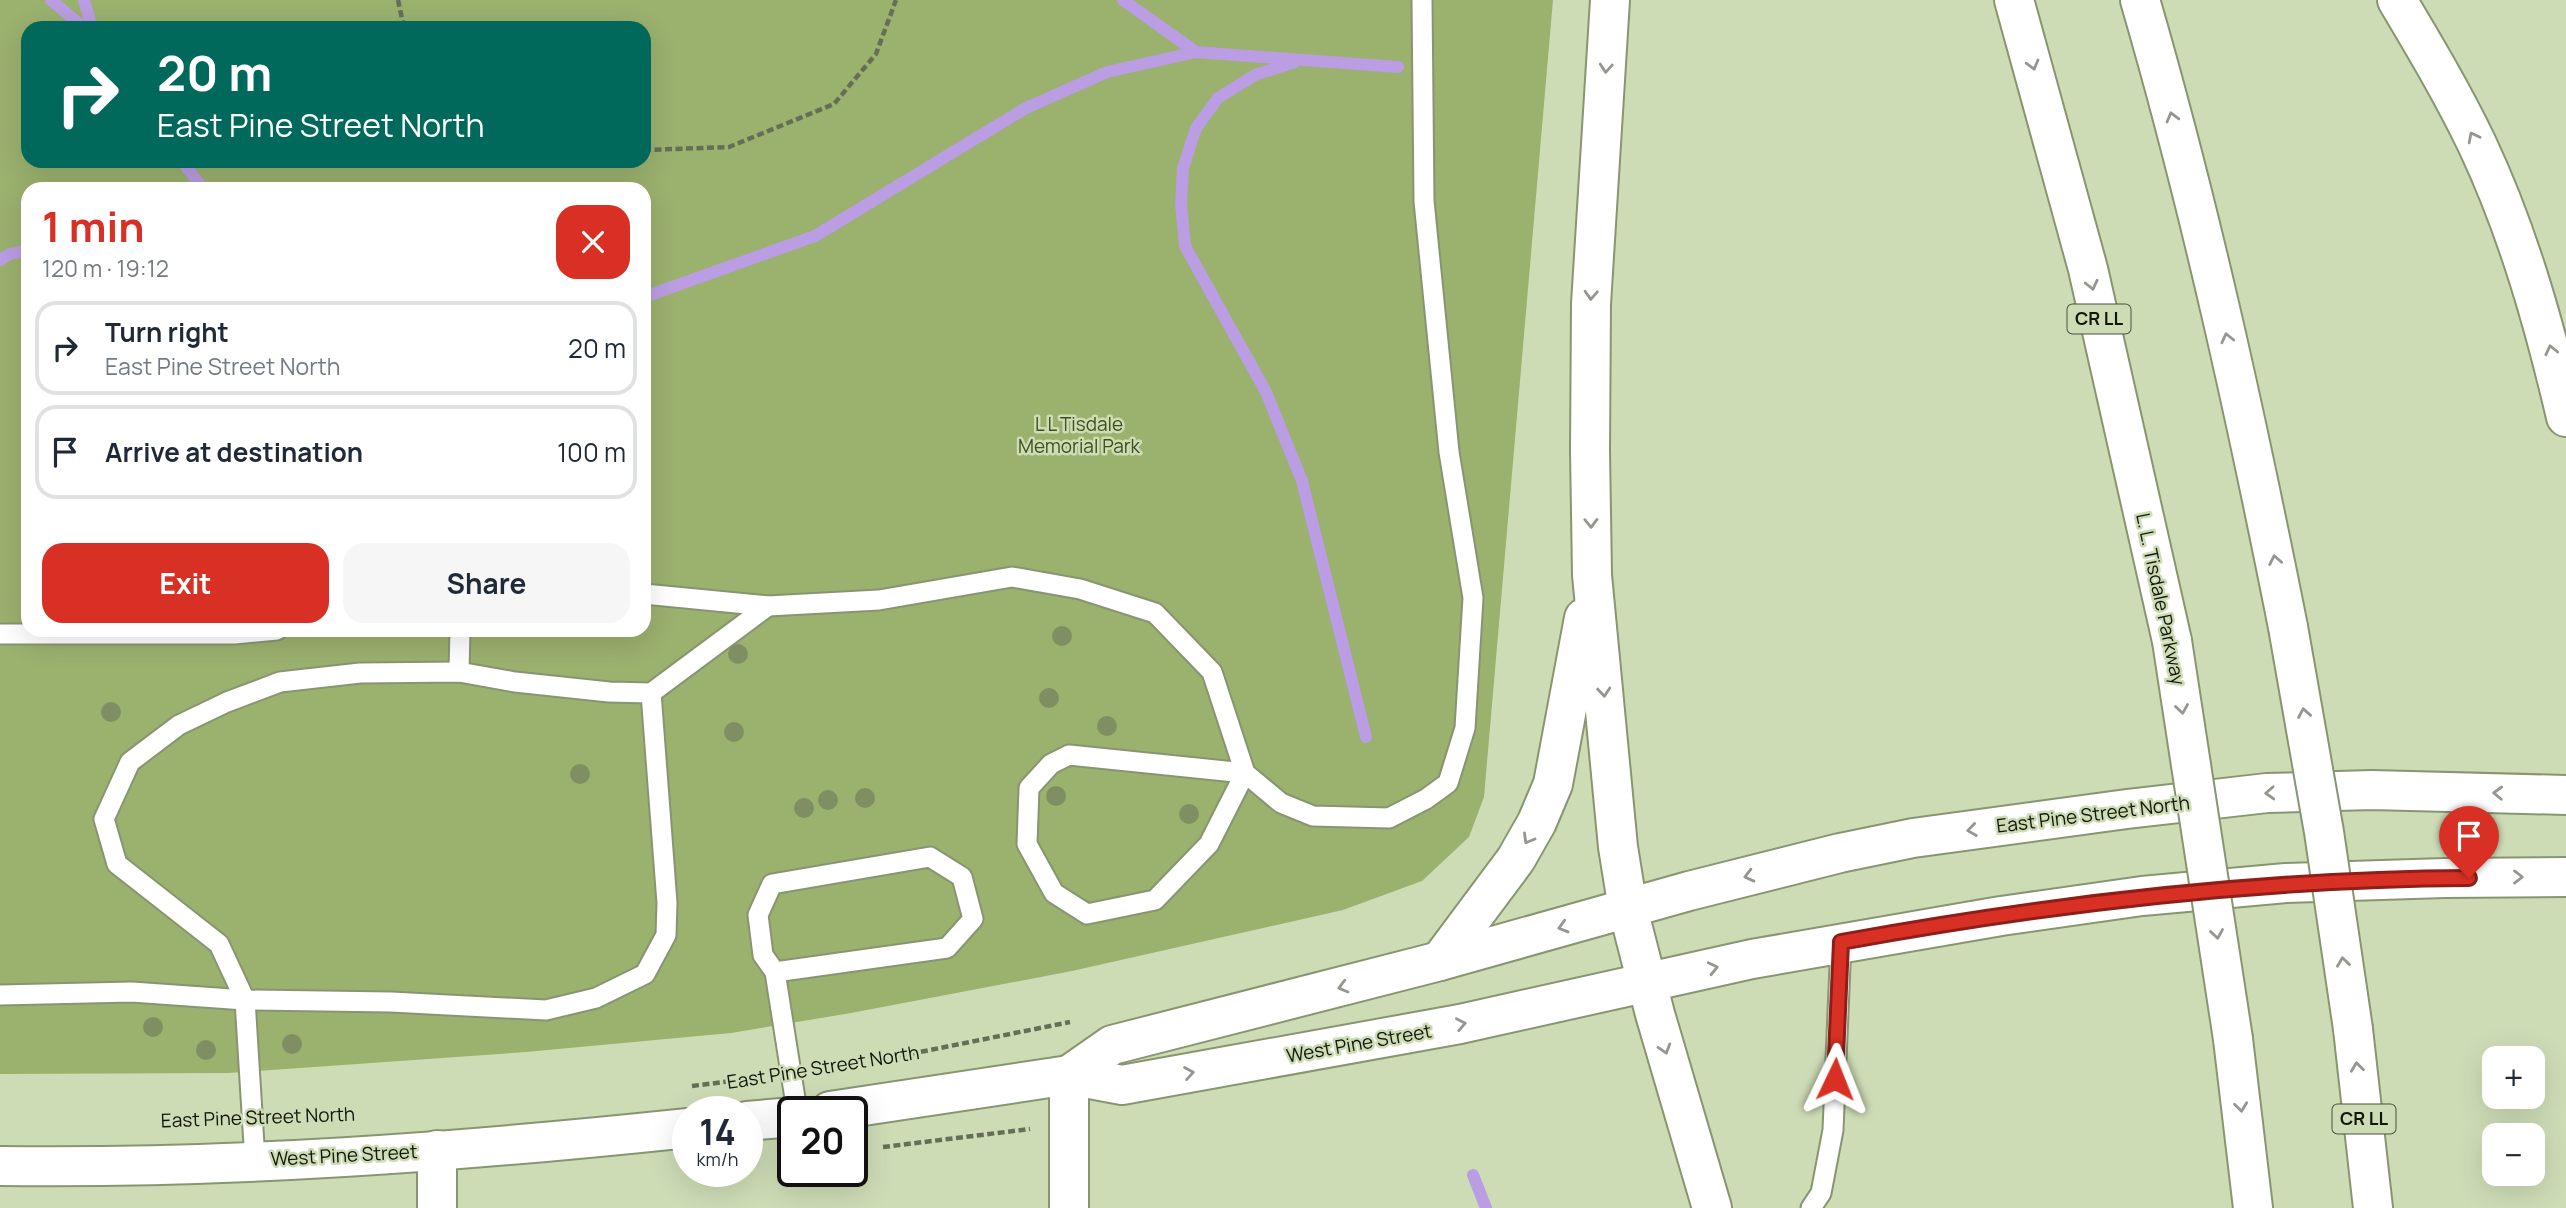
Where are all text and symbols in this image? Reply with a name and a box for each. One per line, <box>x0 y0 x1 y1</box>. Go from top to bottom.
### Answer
text: 20 m <box>157 39 272 106</box>
icon: right <box>42 49 133 140</box>
one-way arrow <box>2025 59 2039 71</box>
one-way arrow <box>1599 63 1614 74</box>
text: East Pine Street North <box>157 103 484 147</box>
one-way arrow <box>2166 111 2180 123</box>
one-way arrow <box>2468 132 2481 144</box>
text: 1 min <box>42 197 145 255</box>
button: close <box>556 205 630 279</box>
text: 120 m · 19:12 <box>42 252 169 284</box>
one-way arrow <box>2083 279 2098 291</box>
one-way arrow <box>1584 290 1599 301</box>
road number: CR LL <box>2068 304 2130 334</box>
text: Turn right <box>105 314 229 350</box>
icon: right <box>46 329 84 367</box>
text: 20 m <box>568 330 626 366</box>
one-way arrow <box>2221 332 2235 344</box>
one-way arrow <box>2544 344 2559 356</box>
text: East Pine Street North <box>105 350 340 382</box>
park label: L L Tisdale Memorial Park <box>1018 411 1141 459</box>
icon: arrive <box>46 433 84 471</box>
text: Arrive at destination <box>105 434 363 470</box>
text: 100 m <box>557 434 626 470</box>
street label: L. L. Tisdale Parkway <box>2130 511 2192 687</box>
one-way arrow <box>1583 518 1599 528</box>
button: Exit <box>42 543 329 623</box>
button: Share <box>343 543 630 623</box>
one-way arrow <box>2268 554 2283 566</box>
one-way arrow <box>1596 686 1611 697</box>
one-way arrow <box>2174 703 2189 715</box>
one-way arrow <box>2297 707 2312 719</box>
one-way arrow <box>2492 785 2503 800</box>
one-way arrow <box>2265 786 2276 801</box>
street label: East Pine Street North <box>1995 789 2191 839</box>
pin <box>2439 806 2499 878</box>
icon: arrive <box>2450 817 2488 855</box>
one-way arrow <box>1966 822 1977 837</box>
one-way arrow <box>1523 831 1536 844</box>
one-way arrow <box>1743 868 1755 883</box>
one-way arrow <box>2513 870 2524 885</box>
one-way arrow <box>1557 919 1569 933</box>
one-way arrow <box>2209 928 2224 940</box>
one-way arrow <box>2336 956 2351 968</box>
one-way arrow <box>1707 962 1719 976</box>
one-way arrow <box>1337 979 1349 993</box>
street label: West Pine Street <box>1284 1017 1434 1069</box>
one-way arrow <box>1455 1017 1467 1032</box>
street label: East Pine Street North <box>725 1039 921 1095</box>
position arrow <box>1798 1042 1872 1116</box>
one-way arrow <box>1657 1043 1672 1055</box>
map controls <box>2482 1046 2545 1186</box>
button: + <box>2482 1046 2545 1109</box>
one-way arrow <box>2350 1061 2365 1073</box>
one-way arrow <box>1183 1066 1195 1081</box>
speed limit sign: 20 <box>777 1096 868 1187</box>
street label: East Pine Street North <box>160 1101 356 1133</box>
one-way arrow <box>2233 1101 2248 1113</box>
road number: CR LL <box>2332 1104 2396 1134</box>
text: 14 <box>699 1108 736 1156</box>
button: − <box>2482 1123 2545 1186</box>
street label: West Pine Street <box>270 1138 418 1172</box>
text: km/h <box>697 1147 738 1171</box>

